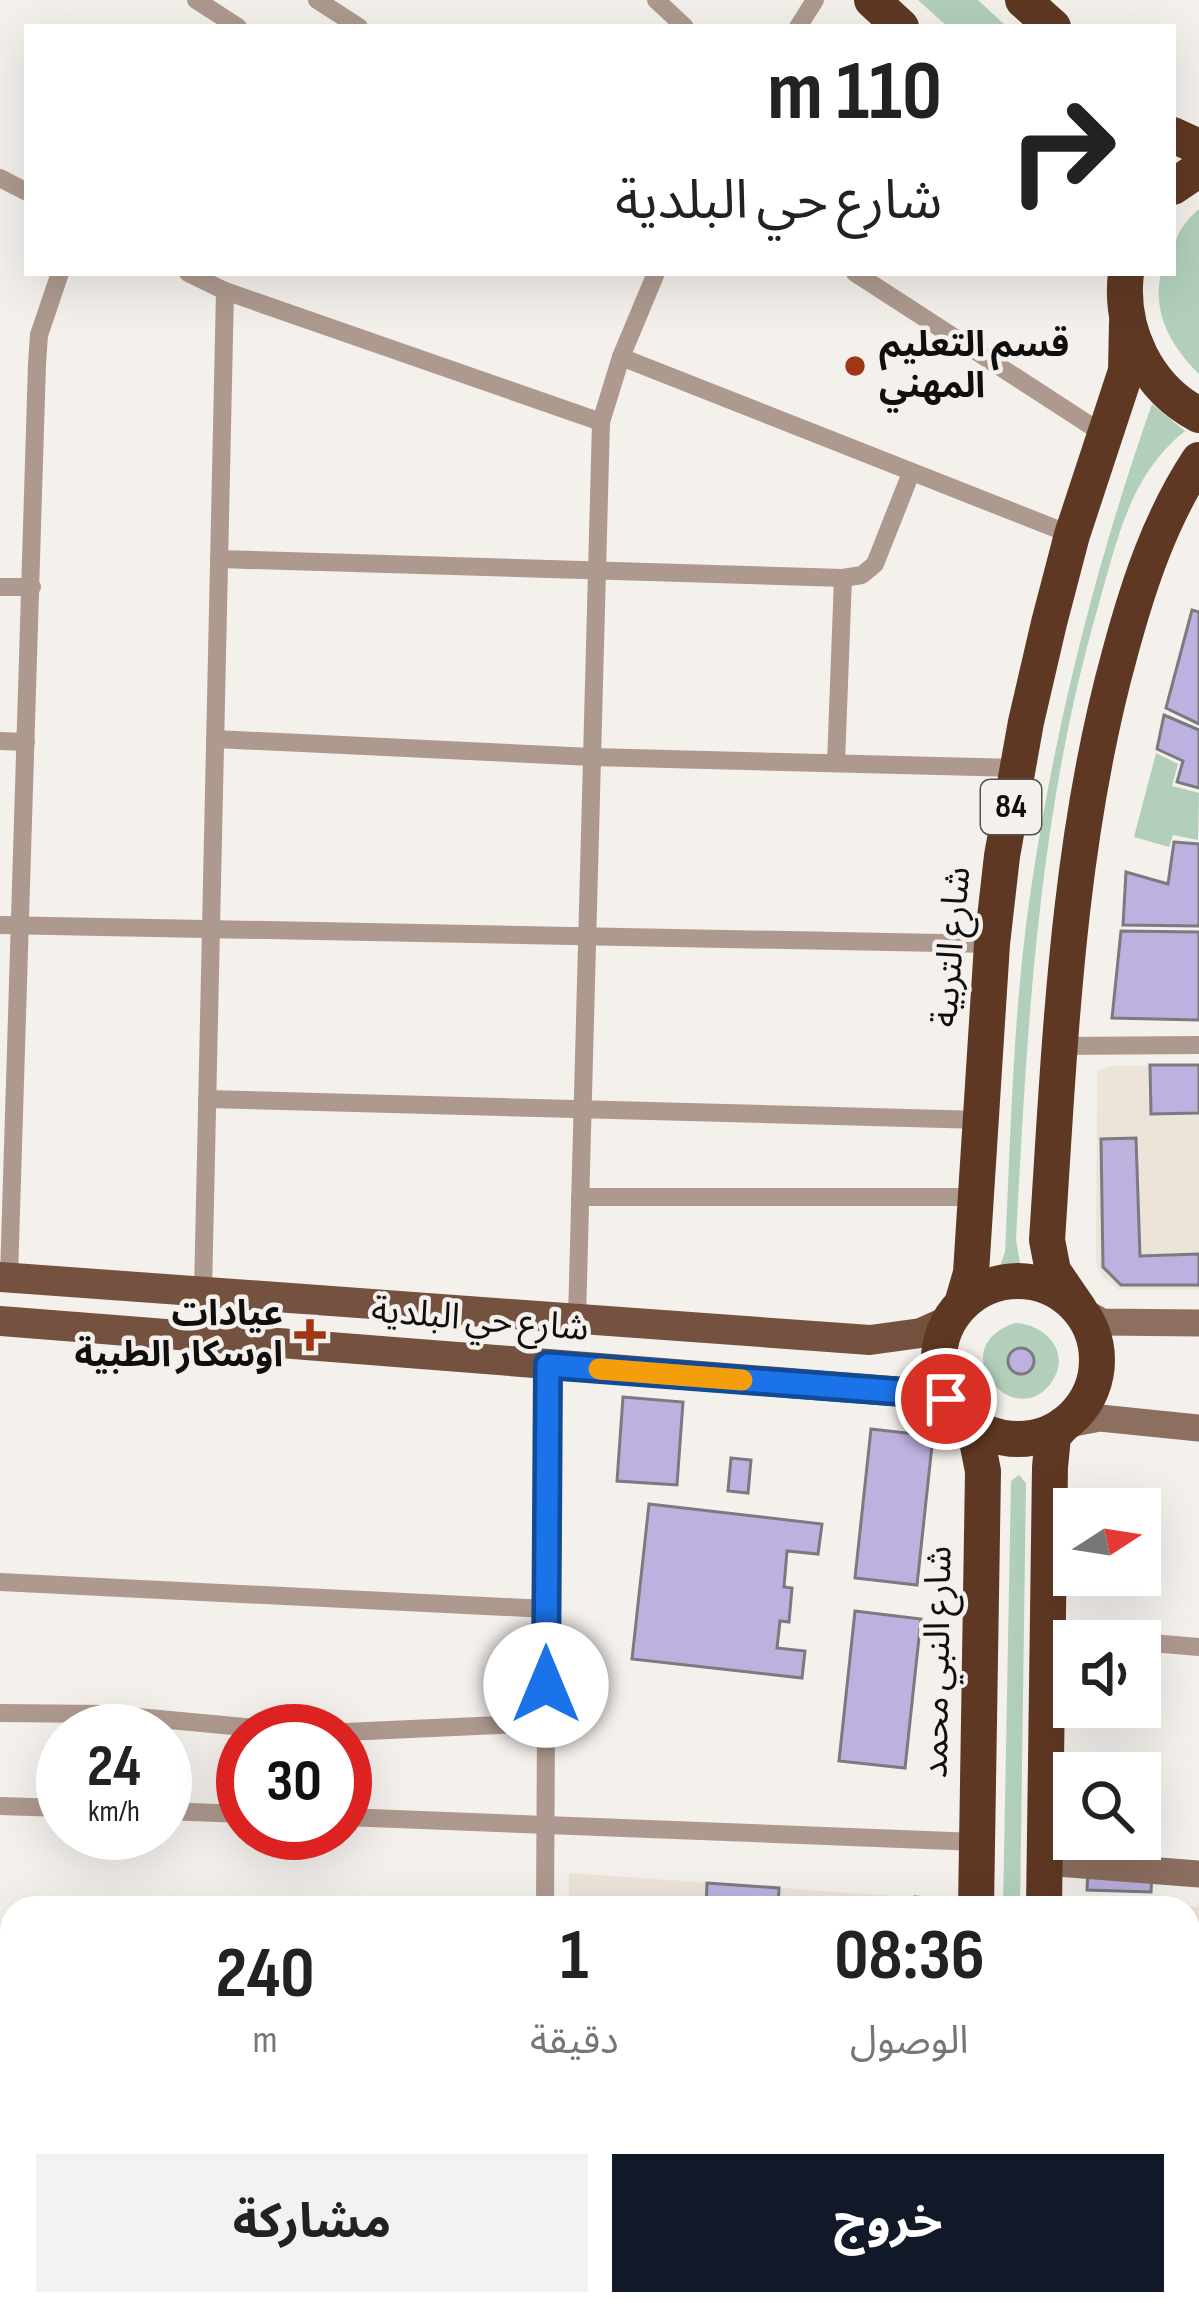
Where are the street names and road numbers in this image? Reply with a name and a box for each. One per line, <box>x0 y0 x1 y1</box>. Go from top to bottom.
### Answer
road number: 84 <box>981 780 1041 834</box>
street label: شارع التربية <box>924 865 983 1029</box>
street label: شارع حي البلدية <box>369 1289 590 1355</box>
street label: شارع النبي محمد <box>914 1545 966 1779</box>

